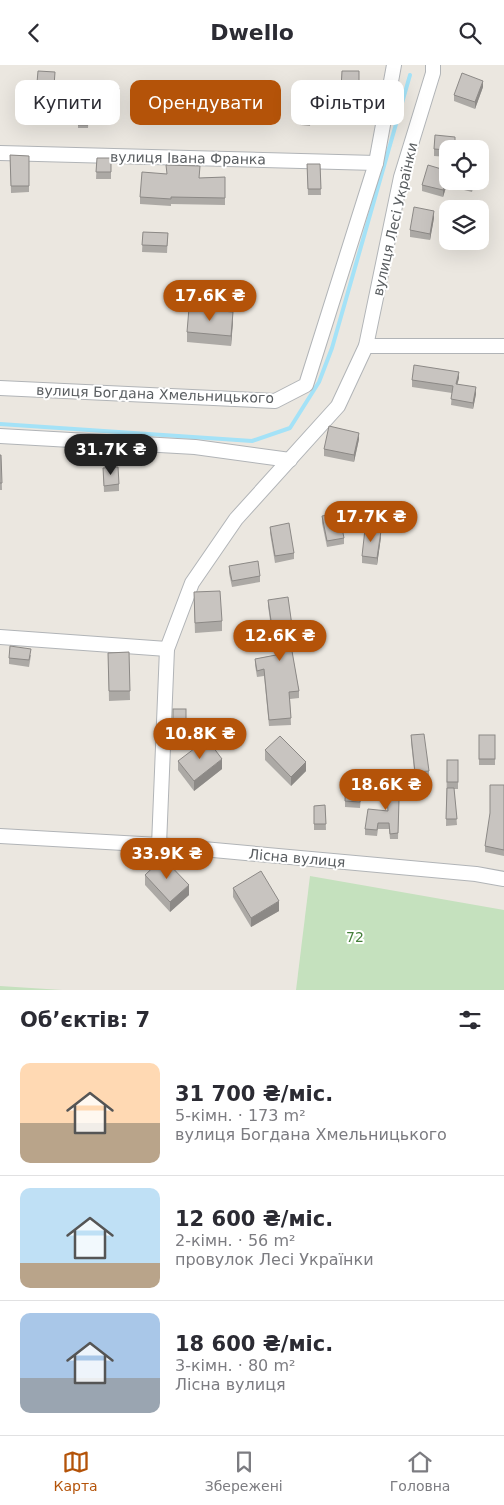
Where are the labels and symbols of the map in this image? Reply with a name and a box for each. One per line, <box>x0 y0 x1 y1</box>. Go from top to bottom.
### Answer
street label: вулиця Лесі Українки <box>370 141 420 297</box>
street label: вулиця Івана Франка <box>110 149 266 167</box>
pin: 17.6K ₴ <box>164 279 256 322</box>
street label: вулиця Богдана Хмельницького <box>36 382 274 406</box>
pin: 31.7K ₴ <box>65 433 157 476</box>
pin: 17.7K ₴ <box>325 501 417 543</box>
pin: 12.6K ₴ <box>234 619 326 662</box>
pin: 10.8K ₴ <box>154 717 246 760</box>
pin: 18.6K ₴ <box>340 769 432 811</box>
pin: 33.9K ₴ <box>121 837 213 880</box>
street label: Лісна вулиця <box>248 846 346 870</box>
park label: 72 <box>346 929 364 945</box>

